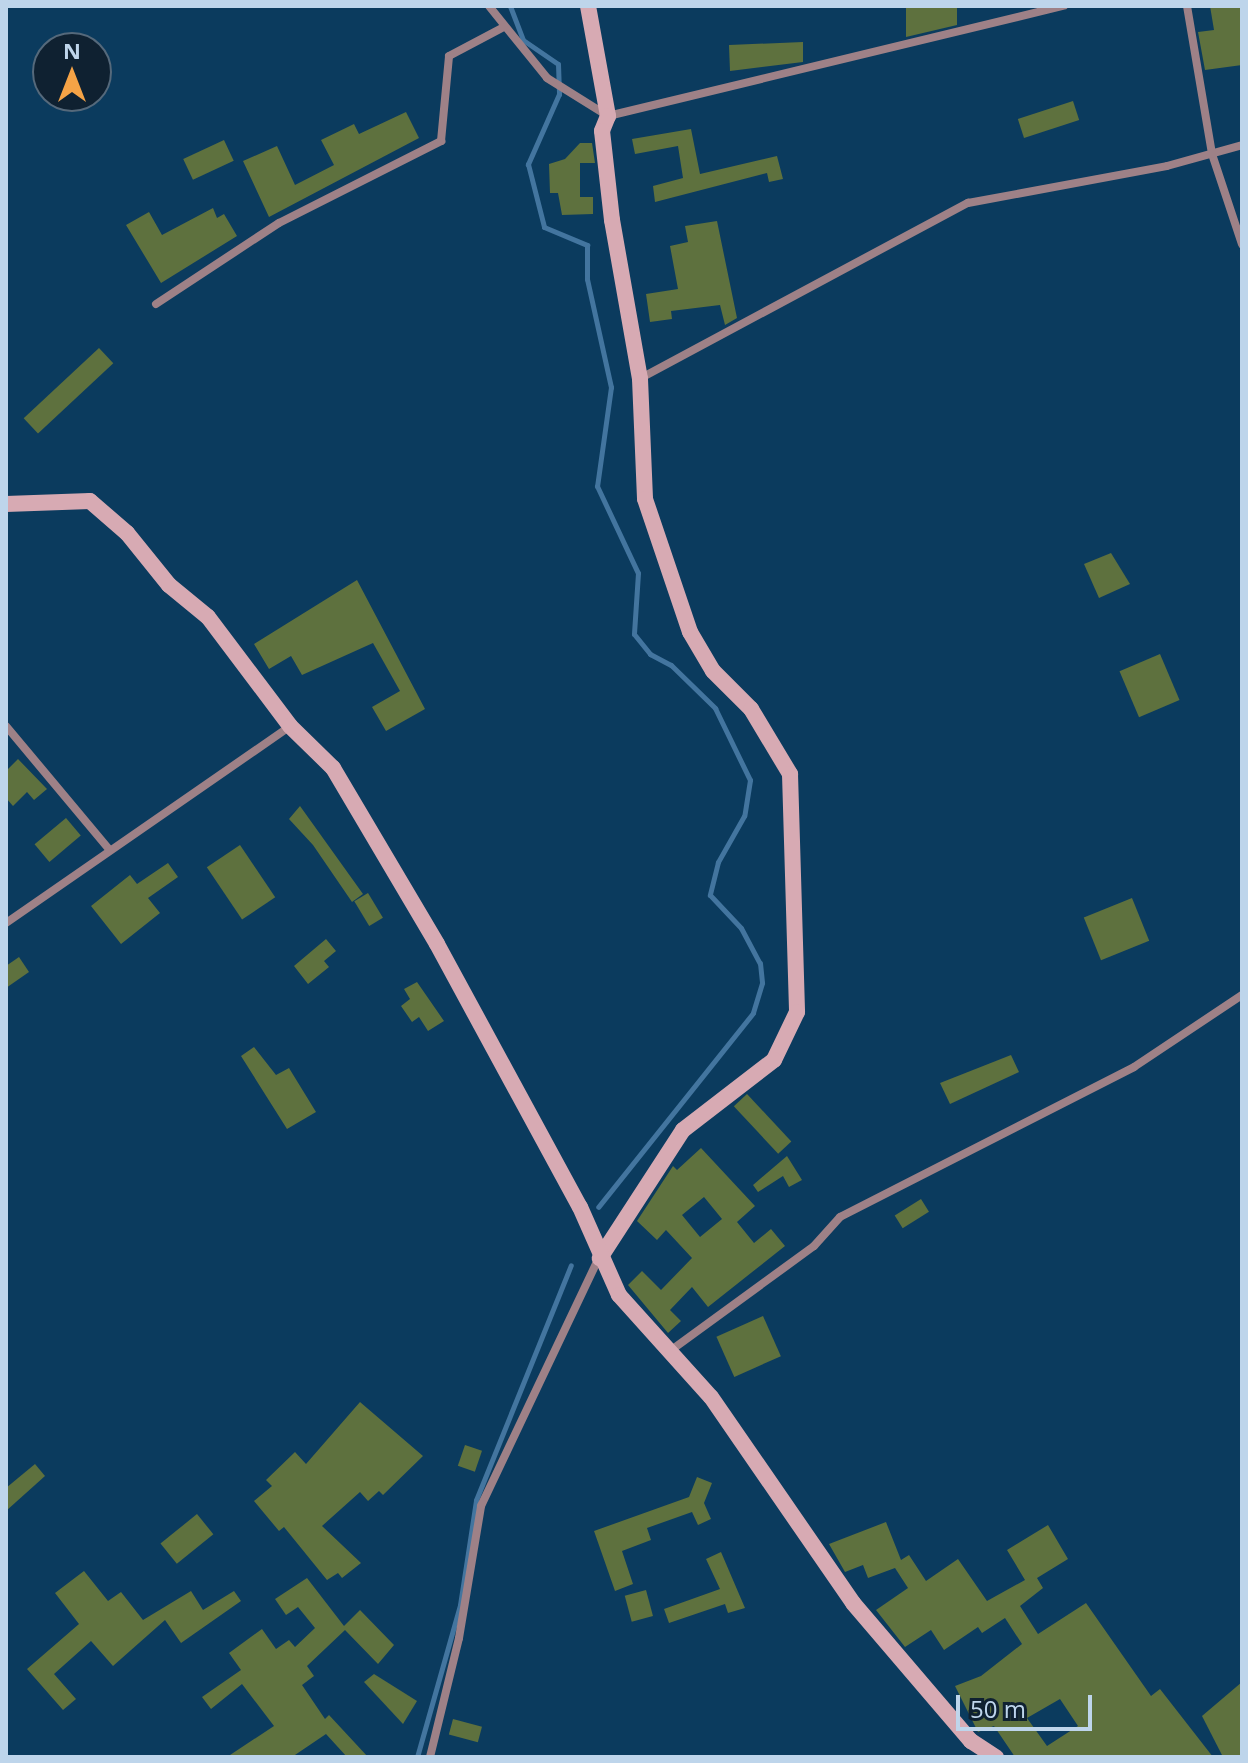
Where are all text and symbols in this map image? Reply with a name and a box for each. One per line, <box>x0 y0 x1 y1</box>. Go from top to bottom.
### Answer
north arrow <box>32 32 112 112</box>
text: N <box>63 35 81 65</box>
scale bar <box>960 1679 1096 1729</box>
text: 50 m <box>970 1692 1026 1725</box>

